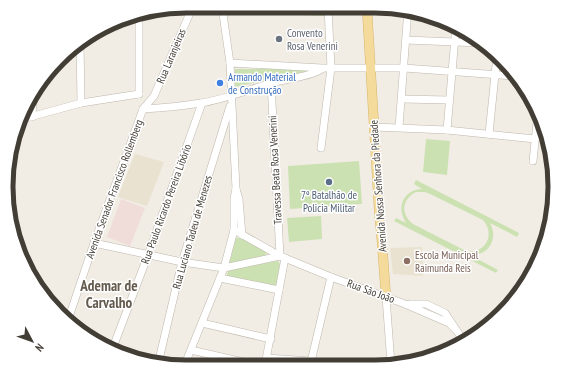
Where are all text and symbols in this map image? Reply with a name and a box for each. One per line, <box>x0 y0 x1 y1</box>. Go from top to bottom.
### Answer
street label: Rua Laranjeiras <box>153 26 189 86</box>
place label: Convento Rosa Venerini <box>287 26 338 53</box>
marker: Convento Rosa Venerini <box>274 34 284 44</box>
place label: Armando Material de Construção <box>228 70 296 97</box>
marker: Armando Material de Construção <box>215 78 225 88</box>
street label: Travessa Beata Rosa Venerini <box>265 115 285 225</box>
street label: Avenida Senador Francisco Rollemberg <box>82 117 146 260</box>
street label: Avenida Nossa Senhora da Piedade <box>366 119 390 253</box>
street label: Rua Paulo Ricardo Pereira Libório <box>138 142 194 266</box>
street label: Rua Luciano Tadeu de Menezes <box>169 173 215 290</box>
marker: 7º Batalhão de Policia Militar <box>324 177 334 187</box>
place label: 7º Batalhão de Policia Militar <box>301 188 357 215</box>
place label: Escola Municipal Raimunda Reis <box>415 248 479 275</box>
marker: Escola Municipal Raimunda Reis <box>402 256 412 266</box>
district label: Ademar de Carvalho <box>79 276 138 312</box>
street label: Rua São João <box>345 276 397 306</box>
north arrow <box>12 321 52 361</box>
text: N <box>32 341 47 354</box>

